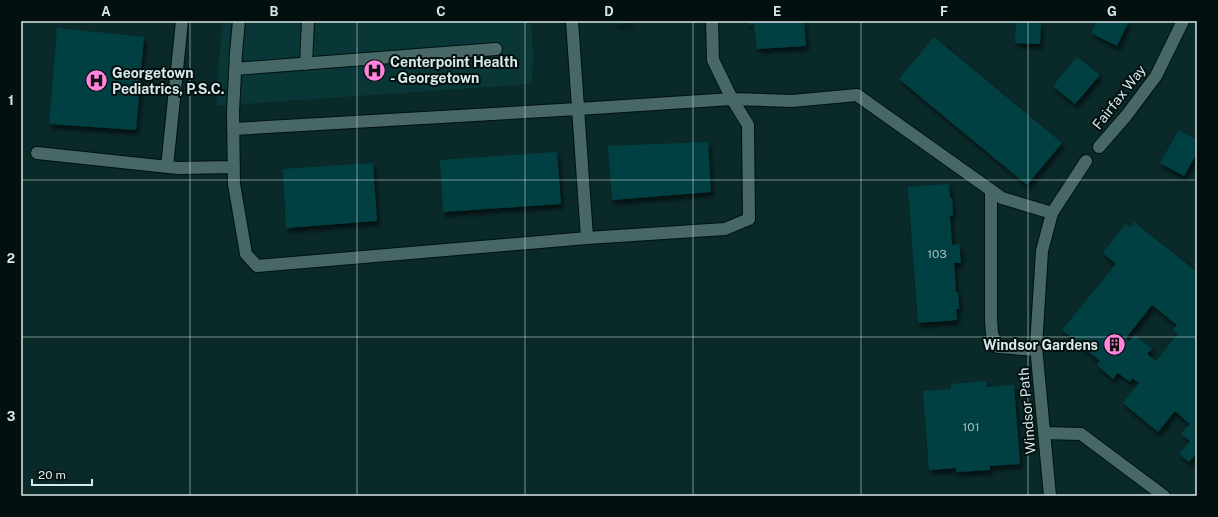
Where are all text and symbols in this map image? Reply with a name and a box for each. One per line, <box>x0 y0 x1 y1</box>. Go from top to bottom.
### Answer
text: A <box>101 4 111 19</box>
text: B <box>270 4 279 19</box>
text: C <box>436 4 446 19</box>
text: D <box>604 4 614 19</box>
text: E <box>773 4 781 19</box>
text: F <box>940 4 948 19</box>
text: G <box>1107 4 1117 19</box>
place label: Centerpoint Health - Georgetown <box>390 54 518 86</box>
hospital icon: Centerpoint Health - Georgetown <box>362 57 388 83</box>
street label: Fairfax Way <box>1089 61 1149 132</box>
place label: Georgetown Pediatrics, P.S.C. <box>112 65 224 97</box>
hospital icon: Georgetown Pediatrics, P.S.C. <box>84 68 110 94</box>
text: 1 <box>8 93 14 108</box>
house number: 103 <box>927 247 947 261</box>
text: 2 <box>7 251 15 266</box>
building icon: Windsor Gardens <box>1101 332 1127 358</box>
place label: Windsor Gardens <box>983 337 1098 353</box>
street label: Windsor Path <box>1015 367 1039 455</box>
text: 3 <box>7 409 16 424</box>
house number: 101 <box>962 420 980 434</box>
scale bar <box>32 461 92 487</box>
text: 20 m <box>38 468 66 482</box>

